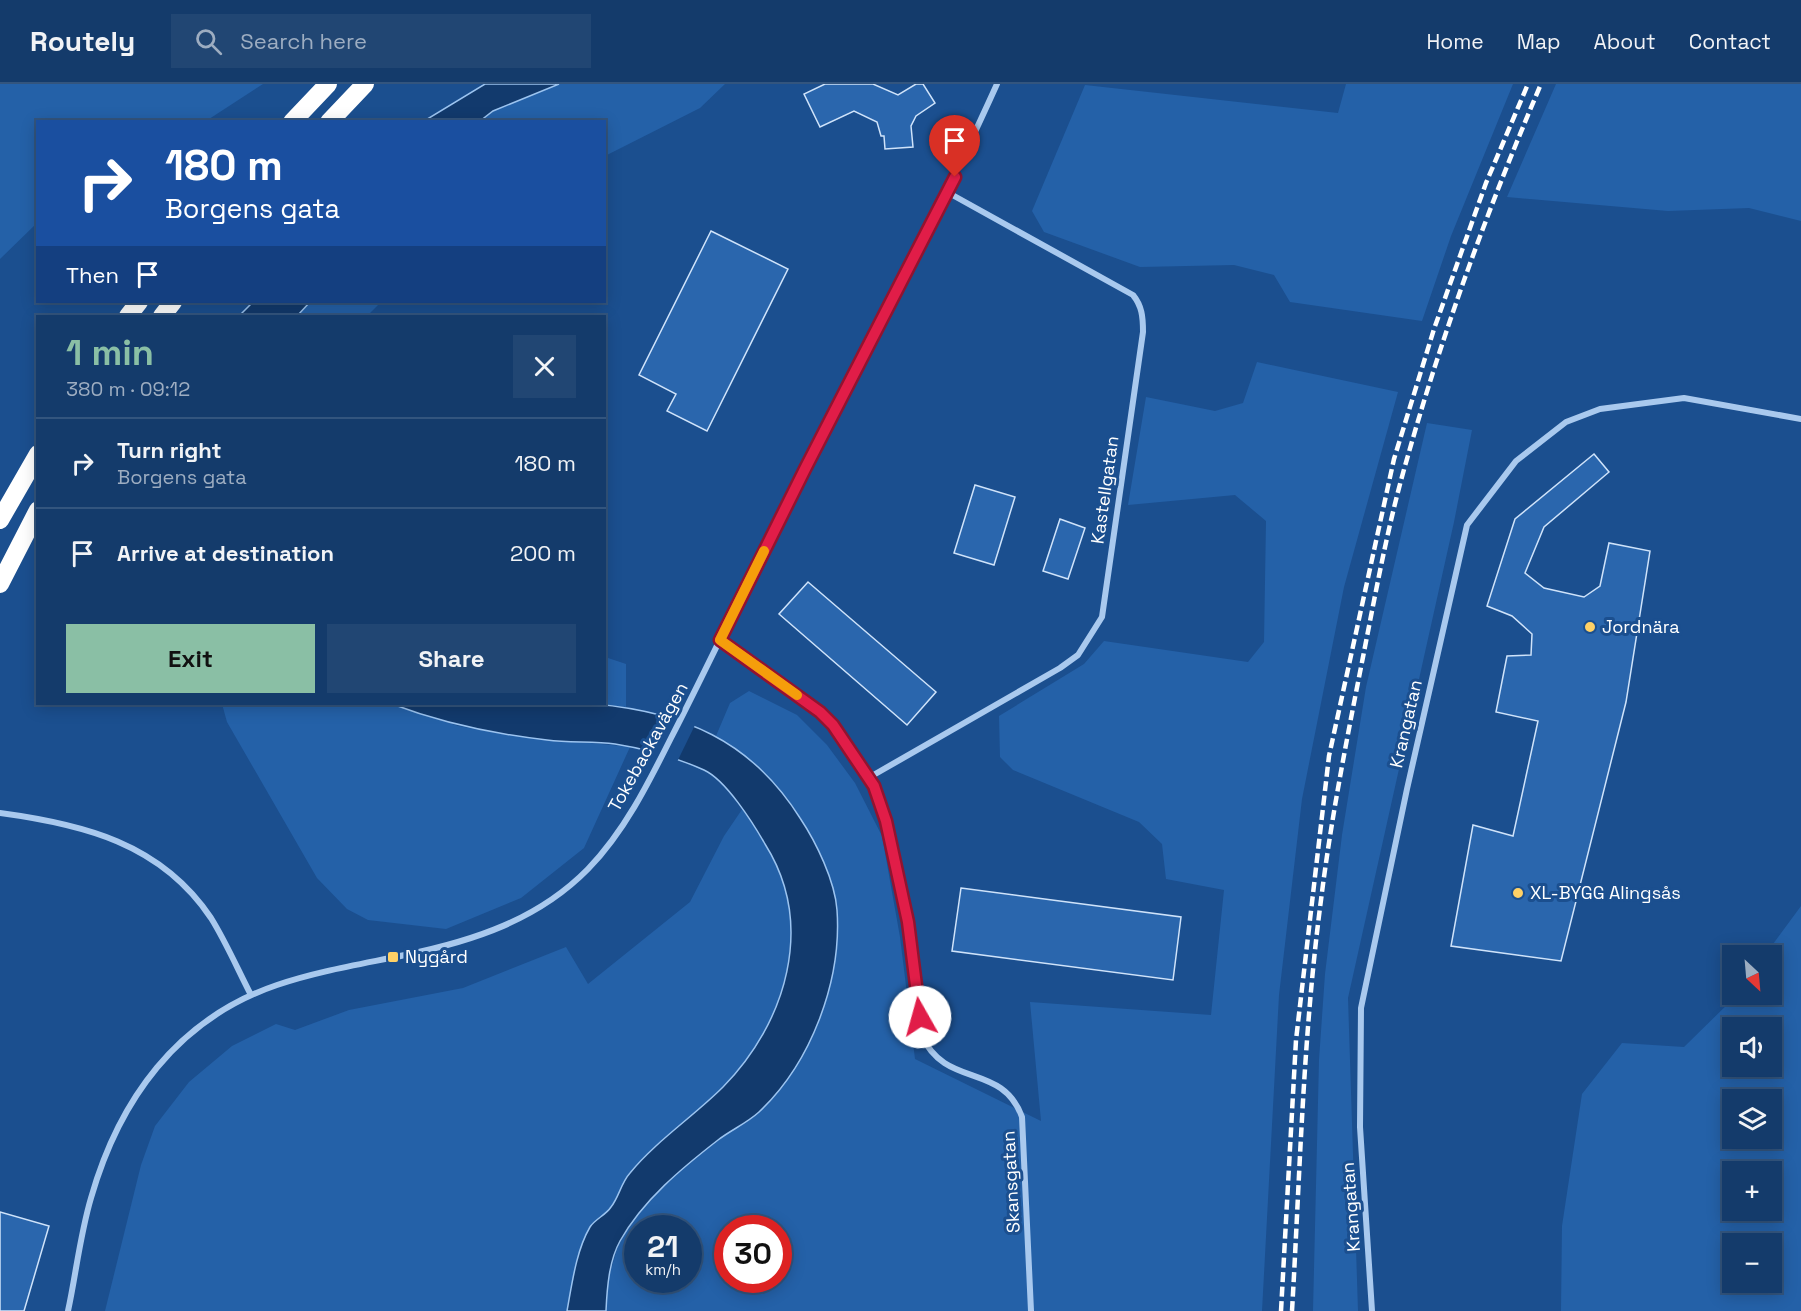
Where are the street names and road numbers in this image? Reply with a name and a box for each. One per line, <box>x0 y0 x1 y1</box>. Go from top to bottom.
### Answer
street label: Kastellgatan <box>1086 434 1123 545</box>
street label: Tokebackavägen <box>603 678 693 815</box>
street label: Krangatan <box>1384 678 1427 770</box>
street label: Skansgatan <box>996 1130 1025 1234</box>
street label: Krangatan <box>1336 1161 1365 1253</box>

